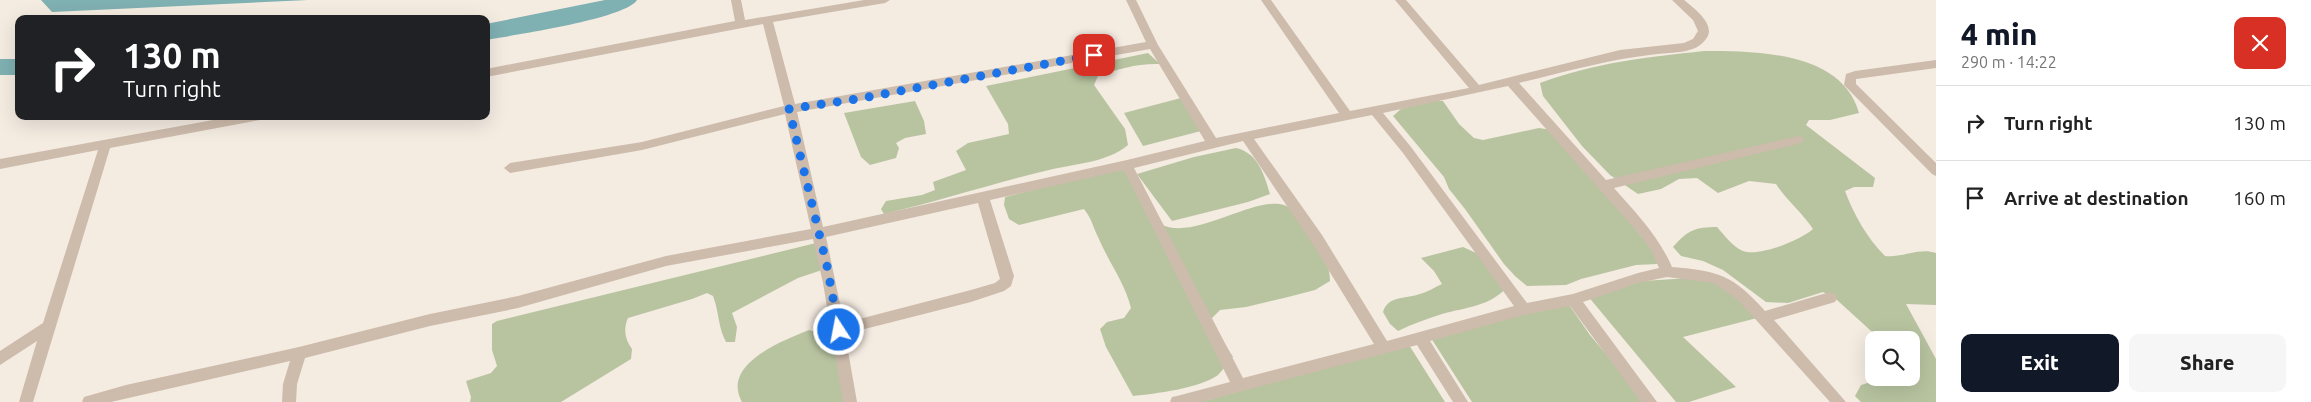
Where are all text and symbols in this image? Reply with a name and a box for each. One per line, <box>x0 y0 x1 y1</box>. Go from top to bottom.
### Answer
text: 4 min <box>1961 17 2037 51</box>
button: close <box>2234 17 2286 69</box>
pin <box>1073 34 1115 76</box>
icon: right <box>40 35 105 100</box>
text: 130 m <box>123 35 221 75</box>
icon: arrive <box>1080 41 1108 69</box>
text: 290 m · 14:22 <box>1961 53 2057 71</box>
text: Turn right <box>123 76 221 101</box>
icon: right <box>1961 109 1989 137</box>
text: Turn right <box>2004 112 2092 134</box>
text: 130 m <box>2233 112 2286 134</box>
icon: arrive <box>1961 184 1989 212</box>
text: Arrive at destination <box>2004 187 2189 209</box>
text: 160 m <box>2233 187 2286 209</box>
position arrow <box>812 303 864 355</box>
map controls <box>1865 331 1920 386</box>
button: search <box>1865 331 1920 386</box>
button: Exit <box>1961 334 2119 392</box>
button: Share <box>2129 334 2286 392</box>

